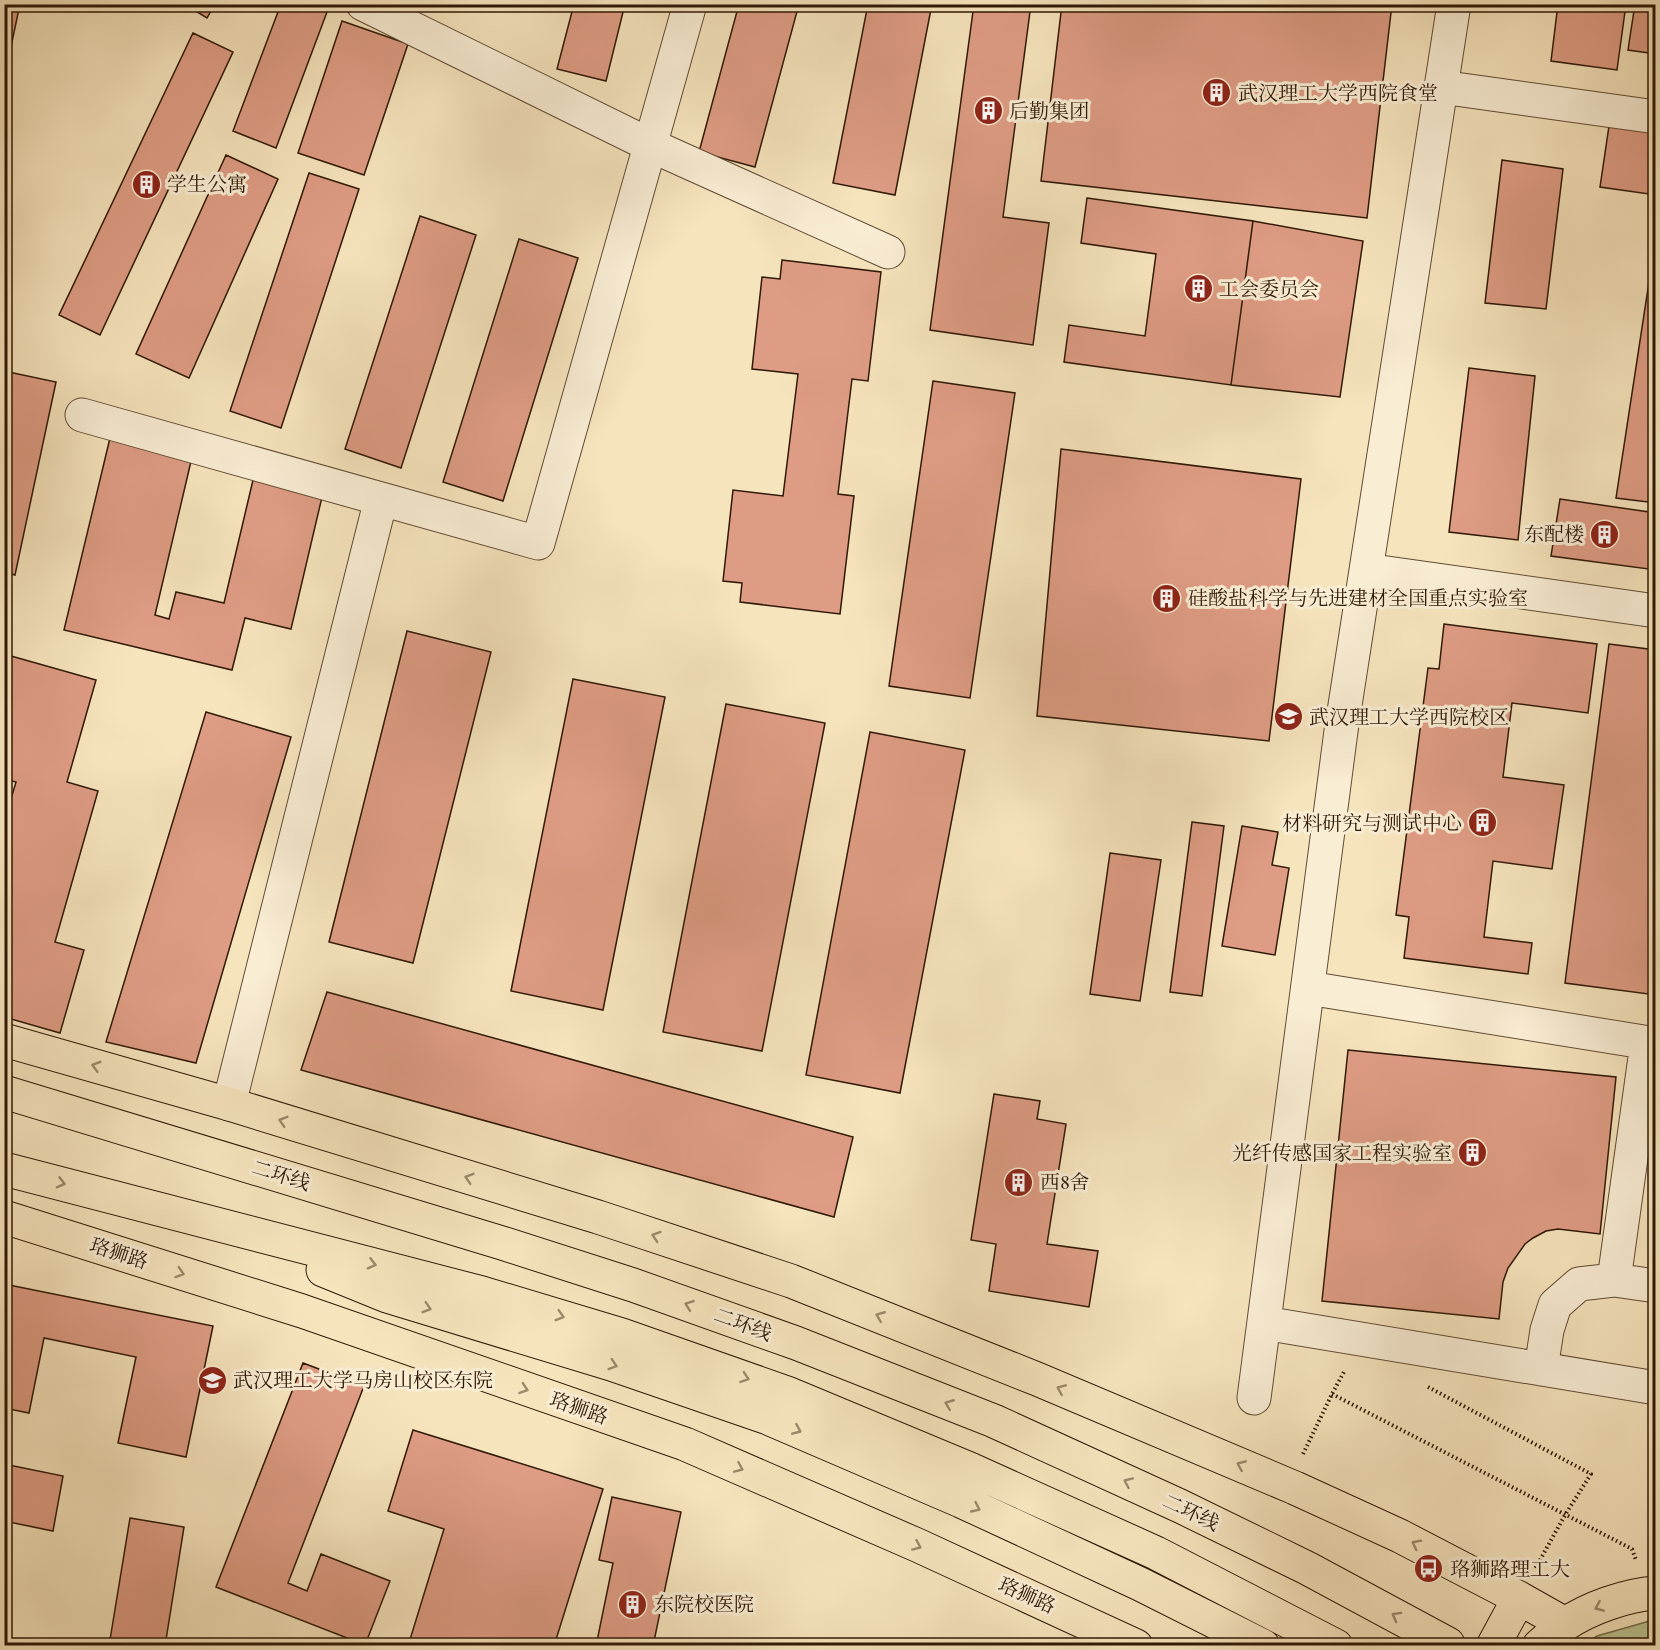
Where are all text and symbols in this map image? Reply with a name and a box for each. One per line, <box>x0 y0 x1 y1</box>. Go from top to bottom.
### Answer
building icon: 武汉理工大学西院食堂 <box>1201 77 1233 109</box>
place label: 武汉理工大学西院食堂 <box>1238 80 1438 106</box>
building icon: 后勤集团 <box>972 95 1004 127</box>
place label: 后勤集团 <box>1009 98 1089 124</box>
building icon: 学生公寓 <box>130 168 162 200</box>
place label: 学生公寓 <box>167 171 247 197</box>
building icon: 工会委员会 <box>1182 273 1214 305</box>
place label: 工会委员会 <box>1219 276 1319 302</box>
building icon: 东配楼 <box>1589 518 1621 550</box>
place label: 东配楼 <box>1524 521 1584 547</box>
building icon: 硅酸盐科学与先进建材全国重点实验室 <box>1151 582 1183 614</box>
place label: 硅酸盐科学与先进建材全国重点实验室 <box>1188 585 1528 611</box>
school or university icon: 武汉理工大学西院校区 <box>1272 701 1304 733</box>
place label: 武汉理工大学西院校区 <box>1309 704 1509 730</box>
building icon: 材料研究与测试中心 <box>1467 807 1499 839</box>
place label: 材料研究与测试中心 <box>1282 810 1462 836</box>
one-way arrow <box>91 1061 102 1073</box>
one-way arrow <box>278 1116 289 1128</box>
building icon: 光纤传感国家工程实验室 <box>1457 1137 1489 1169</box>
place label: 光纤传感国家工程实验室 <box>1232 1140 1452 1166</box>
street label: 二环线 <box>249 1154 313 1196</box>
building icon: 西8舍 <box>1003 1166 1035 1198</box>
place label: 西8舍 <box>1040 1169 1090 1195</box>
one-way arrow <box>465 1172 475 1185</box>
one-way arrow <box>56 1176 66 1189</box>
one-way arrow <box>651 1230 662 1243</box>
street label: 珞狮路 <box>86 1231 152 1275</box>
one-way arrow <box>367 1257 377 1270</box>
one-way arrow <box>174 1266 185 1278</box>
one-way arrow <box>684 1299 695 1312</box>
one-way arrow <box>421 1301 432 1313</box>
street label: 二环线 <box>710 1302 776 1346</box>
one-way arrow <box>554 1309 565 1321</box>
one-way arrow <box>876 1311 886 1324</box>
one-way arrow <box>607 1357 618 1370</box>
school or university icon: 武汉理工大学马房山校区东院 <box>196 1364 228 1396</box>
place label: 武汉理工大学马房山校区东院 <box>233 1367 493 1393</box>
one-way arrow <box>739 1371 749 1384</box>
one-way arrow <box>519 1381 529 1394</box>
one-way arrow <box>1057 1384 1068 1396</box>
street label: 珞狮路 <box>546 1386 612 1430</box>
one-way arrow <box>945 1399 956 1411</box>
one-way arrow <box>791 1423 802 1435</box>
one-way arrow <box>1236 1460 1247 1472</box>
one-way arrow <box>732 1461 743 1473</box>
one-way arrow <box>1123 1478 1134 1490</box>
street label: 二环线 <box>1158 1488 1224 1536</box>
one-way arrow <box>969 1501 980 1513</box>
one-way arrow <box>911 1538 922 1550</box>
one-way arrow <box>1411 1540 1422 1552</box>
bus stop icon: 珞狮路理工大 <box>1413 1553 1445 1585</box>
place label: 珞狮路理工大 <box>1450 1556 1570 1582</box>
street label: 珞狮路 <box>994 1571 1060 1619</box>
building icon: 东院校医院 <box>617 1588 649 1620</box>
place label: 东院校医院 <box>654 1591 754 1617</box>
one-way arrow <box>1595 1600 1606 1612</box>
one-way arrow <box>1392 1612 1402 1623</box>

